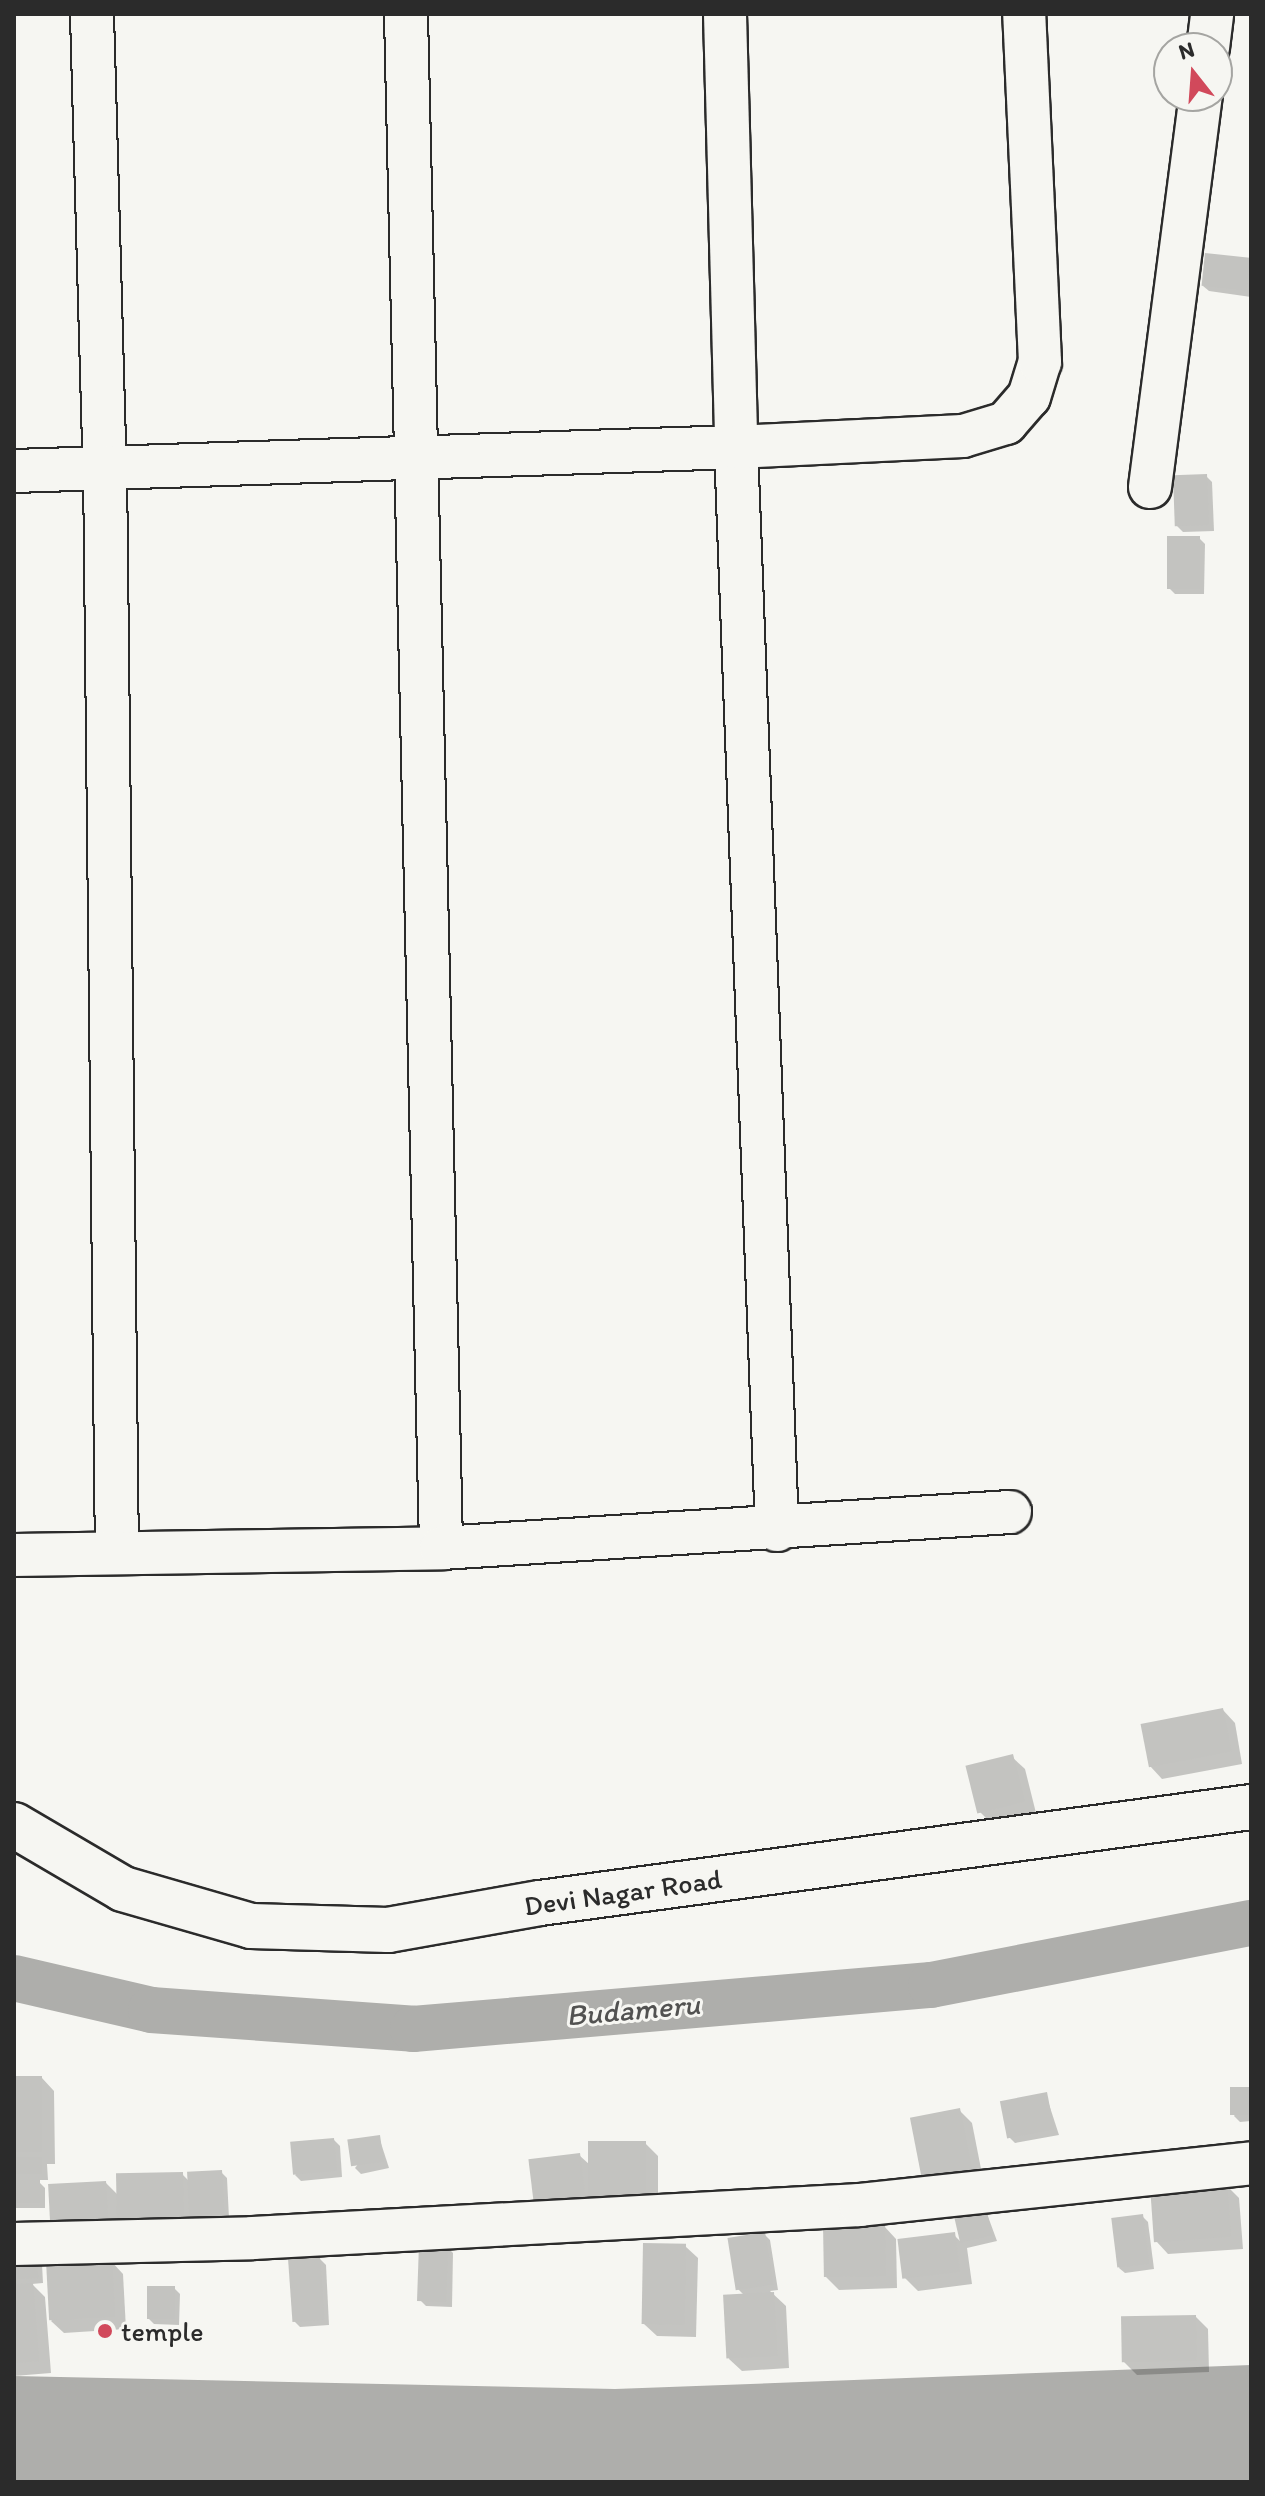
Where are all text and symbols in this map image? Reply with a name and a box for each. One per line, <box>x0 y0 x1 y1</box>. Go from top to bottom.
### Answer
north arrow <box>1153 32 1233 112</box>
text: N <box>1175 35 1197 66</box>
street label: Devi Nagar Road <box>523 1862 723 1922</box>
water label: Budameru <box>564 1986 702 2034</box>
place label: temple <box>121 2314 203 2348</box>
marker: temple <box>96 2322 114 2340</box>

